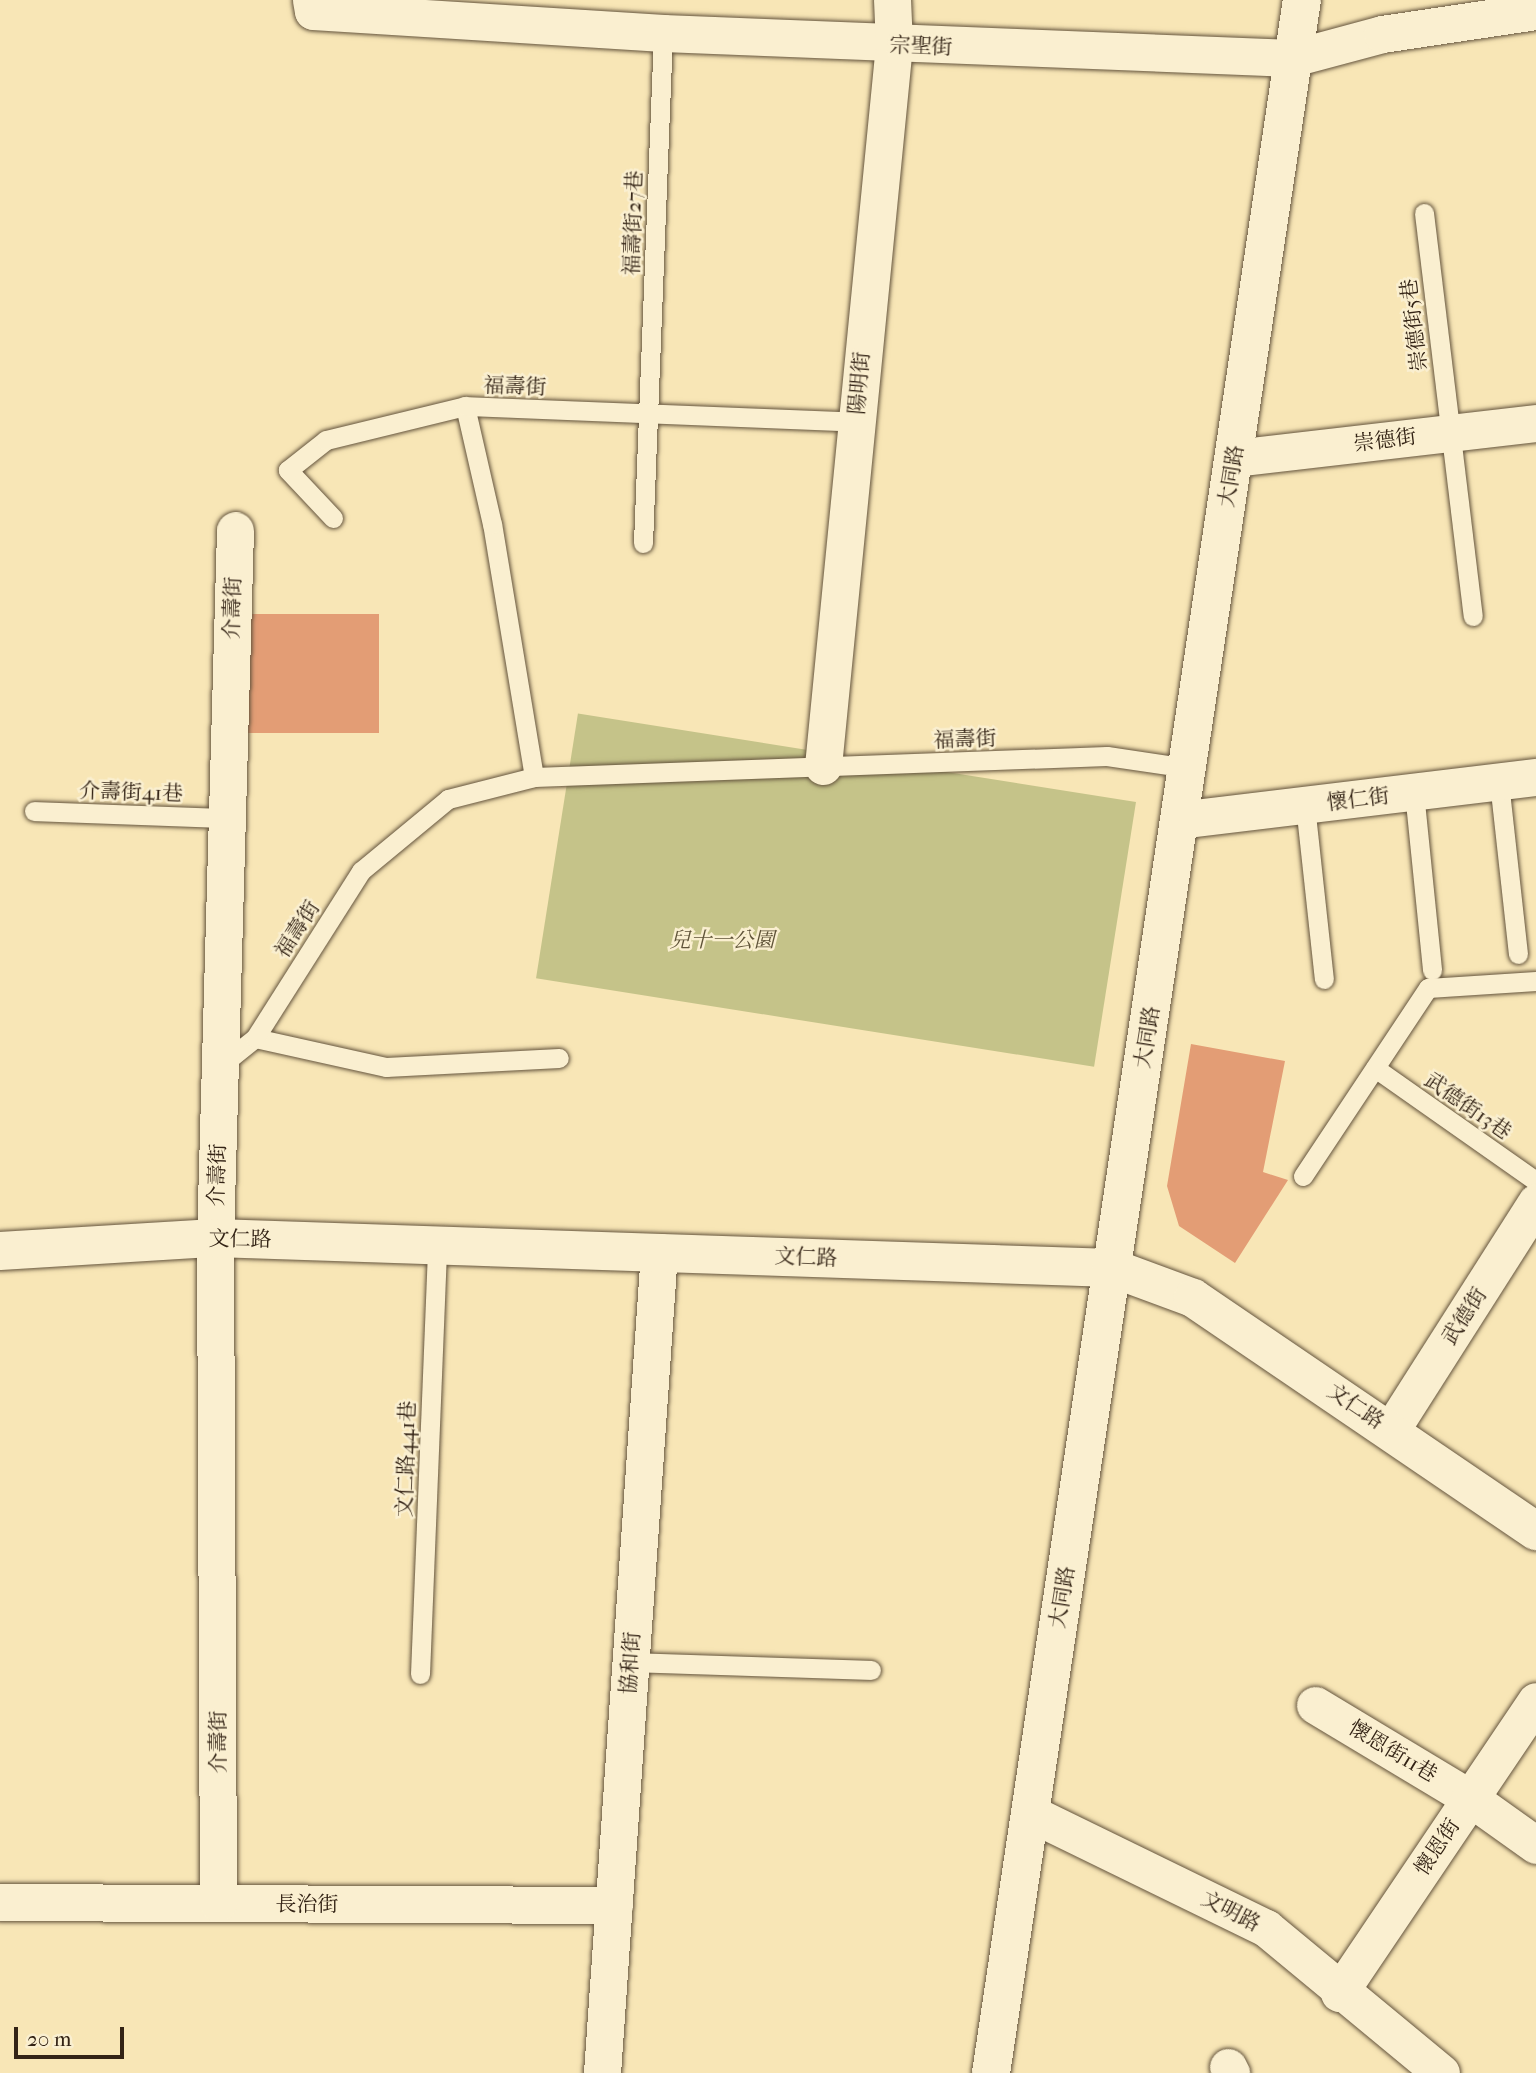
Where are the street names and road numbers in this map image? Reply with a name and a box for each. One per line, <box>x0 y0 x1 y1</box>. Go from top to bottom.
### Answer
street label: 宗聖街 <box>889 32 953 60</box>
street label: 福壽街27巷 <box>619 170 647 276</box>
street label: 崇德街5巷 <box>1396 277 1432 373</box>
street label: 陽明街 <box>844 351 874 415</box>
street label: 福壽街 <box>483 372 547 400</box>
street label: 崇德街 <box>1352 424 1418 456</box>
street label: 大同路 <box>1214 443 1248 509</box>
street label: 介壽街 <box>218 576 246 640</box>
street label: 福壽街 <box>933 725 997 753</box>
street label: 介壽街41巷 <box>79 778 183 806</box>
street label: 懷仁街 <box>1325 783 1391 815</box>
street label: 福壽街 <box>269 896 325 962</box>
street label: 大同路 <box>1130 1004 1164 1070</box>
street label: 武德街13巷 <box>1420 1067 1516 1145</box>
street label: 介壽街 <box>203 1143 231 1207</box>
street label: 文仁路 <box>208 1226 272 1252</box>
street label: 文仁路 <box>774 1243 838 1271</box>
street label: 武德街 <box>1436 1283 1492 1349</box>
street label: 文仁路 <box>1323 1378 1389 1434</box>
street label: 文仁路441巷 <box>391 1400 421 1518</box>
street label: 大同路 <box>1045 1564 1079 1630</box>
street label: 協和街 <box>615 1631 645 1695</box>
street label: 介壽街 <box>205 1711 231 1773</box>
street label: 懷恩街11巷 <box>1344 1715 1442 1787</box>
street label: 懷恩街 <box>1409 1814 1465 1880</box>
street label: 文明路 <box>1197 1885 1265 1937</box>
street label: 長治街 <box>276 1891 338 1917</box>

